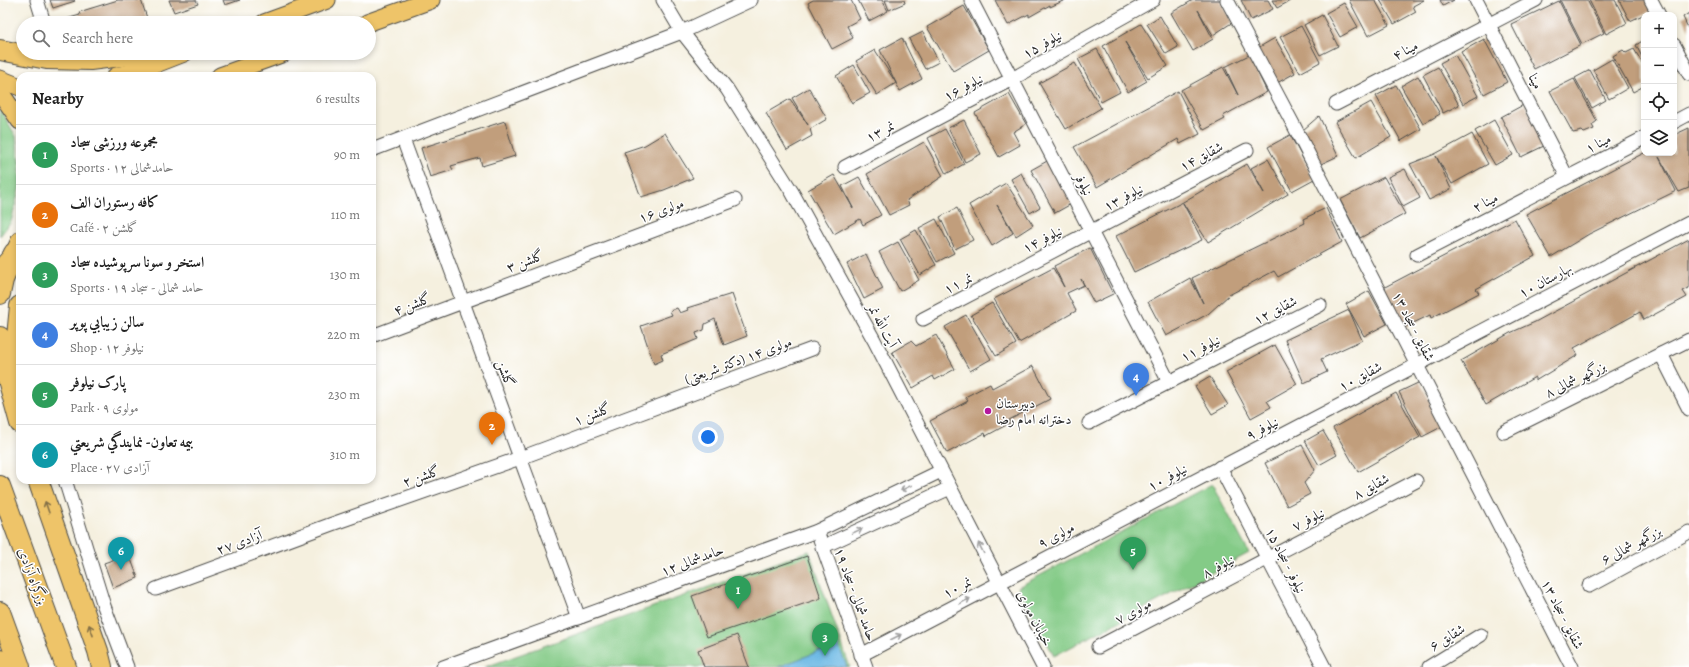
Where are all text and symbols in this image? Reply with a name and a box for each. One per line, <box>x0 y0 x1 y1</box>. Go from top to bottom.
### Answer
map controls <box>1641 12 1677 156</box>
button: + <box>1641 12 1677 48</box>
search box <box>16 16 376 60</box>
street label: نیلوفر ۱۵ <box>1019 26 1065 63</box>
icon: search <box>30 27 52 49</box>
text: Search here <box>62 28 133 48</box>
street label: مینا ۴ <box>1389 36 1421 65</box>
button: − <box>1641 48 1677 84</box>
street label: نیلوفر ۱۶ <box>940 69 987 106</box>
street label: مینا <box>1524 70 1548 92</box>
button: locate <box>1641 84 1677 120</box>
text: Nearby <box>32 87 83 110</box>
text: 6 results <box>316 90 360 107</box>
street label: نمر ۱۳ <box>862 116 898 147</box>
button: layers <box>1641 120 1677 156</box>
street label: مینا ۱ <box>1582 129 1614 158</box>
text: مجموعه ورزشی سجاد <box>70 132 158 152</box>
street label: شقایق ۱۴ <box>1176 137 1226 176</box>
text: 1 <box>43 146 47 163</box>
text: 90 m <box>334 146 360 163</box>
text: Sports · حامدشمالی ۱۲ <box>70 159 174 176</box>
street label: نیلوفر <box>1069 168 1097 199</box>
street label: نیلوفر ۱۳ <box>1100 179 1147 216</box>
street label: مینا ۲ <box>1469 188 1501 217</box>
text: کافه رستوران الف <box>70 192 159 212</box>
street label: مولوی ۱۶ <box>636 193 687 228</box>
text: 2 <box>42 206 48 223</box>
text: 110 m <box>331 206 360 223</box>
text: Café · گلشن ۲ <box>70 219 138 236</box>
street label: نیلوفر ۱۴ <box>1019 221 1066 258</box>
street label: گلشن ۳ <box>504 246 547 277</box>
text: استخر و سونا سرپوشیده سجاد <box>70 252 204 272</box>
street label: بهارستان ۱۰ <box>1515 258 1575 302</box>
text: 3 <box>42 266 48 283</box>
text: 130 m <box>330 266 360 283</box>
street label: نمر ۱۱ <box>941 268 976 299</box>
text: Sports · حامد شمالی - سجاد ۱۹ <box>70 279 204 296</box>
street label: شقایق - سجاد ۱۳ <box>1388 288 1439 365</box>
street label: گلشن ۴ <box>391 289 434 320</box>
street label: شقایق ۱۲ <box>1250 291 1300 330</box>
street label: آیت الله نمر <box>862 297 905 353</box>
text: سالن زيبابي پوپر <box>70 312 144 332</box>
text: 4 <box>42 326 48 343</box>
text: 220 m <box>327 326 360 343</box>
street label: نیلوفر ۱۱ <box>1177 330 1224 367</box>
street label: مولوی ۱۴ (دکتر شریعتی) <box>682 332 795 389</box>
text: Shop · نیلوفر ۱۲ <box>70 339 144 356</box>
street label: بزرگمهر شمالی ۸ <box>1541 356 1609 402</box>
street label: گلشن <box>492 357 519 389</box>
street label: شقایق ۱۰ <box>1335 357 1385 396</box>
pin: 4 <box>1123 363 1149 396</box>
text: پارک نیلوفر <box>70 372 126 392</box>
text: 5 <box>42 386 48 403</box>
text: 230 m <box>328 386 360 403</box>
place label: دبیرستان دخترانه امام رضا <box>996 394 1072 432</box>
text: Park · مولوی ۹ <box>70 399 139 416</box>
street label: گلشن ۱ <box>571 399 614 430</box>
marker: دبیرستان دخترانه امام رضا <box>983 406 993 416</box>
pin: 2 <box>479 412 505 445</box>
street label: نیلوفر ۹ <box>1243 412 1282 445</box>
your location <box>698 427 718 447</box>
text: بيمه تعاون- نمايندگي شريعتي <box>70 432 193 452</box>
text: 6 <box>42 446 48 463</box>
text: 310 m <box>330 446 360 463</box>
text: Place · ۲۷ آزادی <box>70 459 150 476</box>
street label: نیلوفر ۱۰ <box>1144 459 1191 496</box>
street label: گلشن ۲ <box>400 461 442 492</box>
street label: شقایق ۸ <box>1350 469 1393 504</box>
one-way arrow <box>901 485 913 492</box>
one-way arrow <box>43 502 51 514</box>
street label: نیلوفر ۷ <box>1289 503 1328 536</box>
street label: مولوی ۹ <box>1034 518 1078 553</box>
street label: بزرگمهر شمالی ۶ <box>1598 521 1665 569</box>
street label: نیلوفر - سجاد ۱۵ <box>1261 524 1310 597</box>
street label: ۲۷ آزادی <box>213 525 267 560</box>
one-way arrow <box>851 527 863 534</box>
pin: 6 <box>108 537 134 570</box>
pin: 5 <box>1120 537 1146 570</box>
street label: حامدشمالی ۱۲ <box>658 540 726 581</box>
one-way arrow <box>977 542 984 554</box>
street label: بزرگراه آزادی <box>13 545 52 608</box>
street label: حامد شمالی - سجاد ۱۹ <box>830 545 881 644</box>
street label: نیلوفر ۸ <box>1199 550 1238 583</box>
street label: نمر ۱۰ <box>939 572 975 603</box>
pin: 1 <box>725 576 751 609</box>
street label: شقایق - سجاد ۱۳ <box>1537 576 1588 653</box>
street label: خیابان مولوی <box>1012 587 1057 650</box>
street label: مولوی ۷ <box>1111 594 1155 629</box>
one-way arrow <box>958 597 970 604</box>
street label: شقایق ۶ <box>1426 619 1469 656</box>
pin: 3 <box>812 623 838 656</box>
one-way arrow <box>86 624 94 636</box>
one-way arrow <box>890 633 902 640</box>

